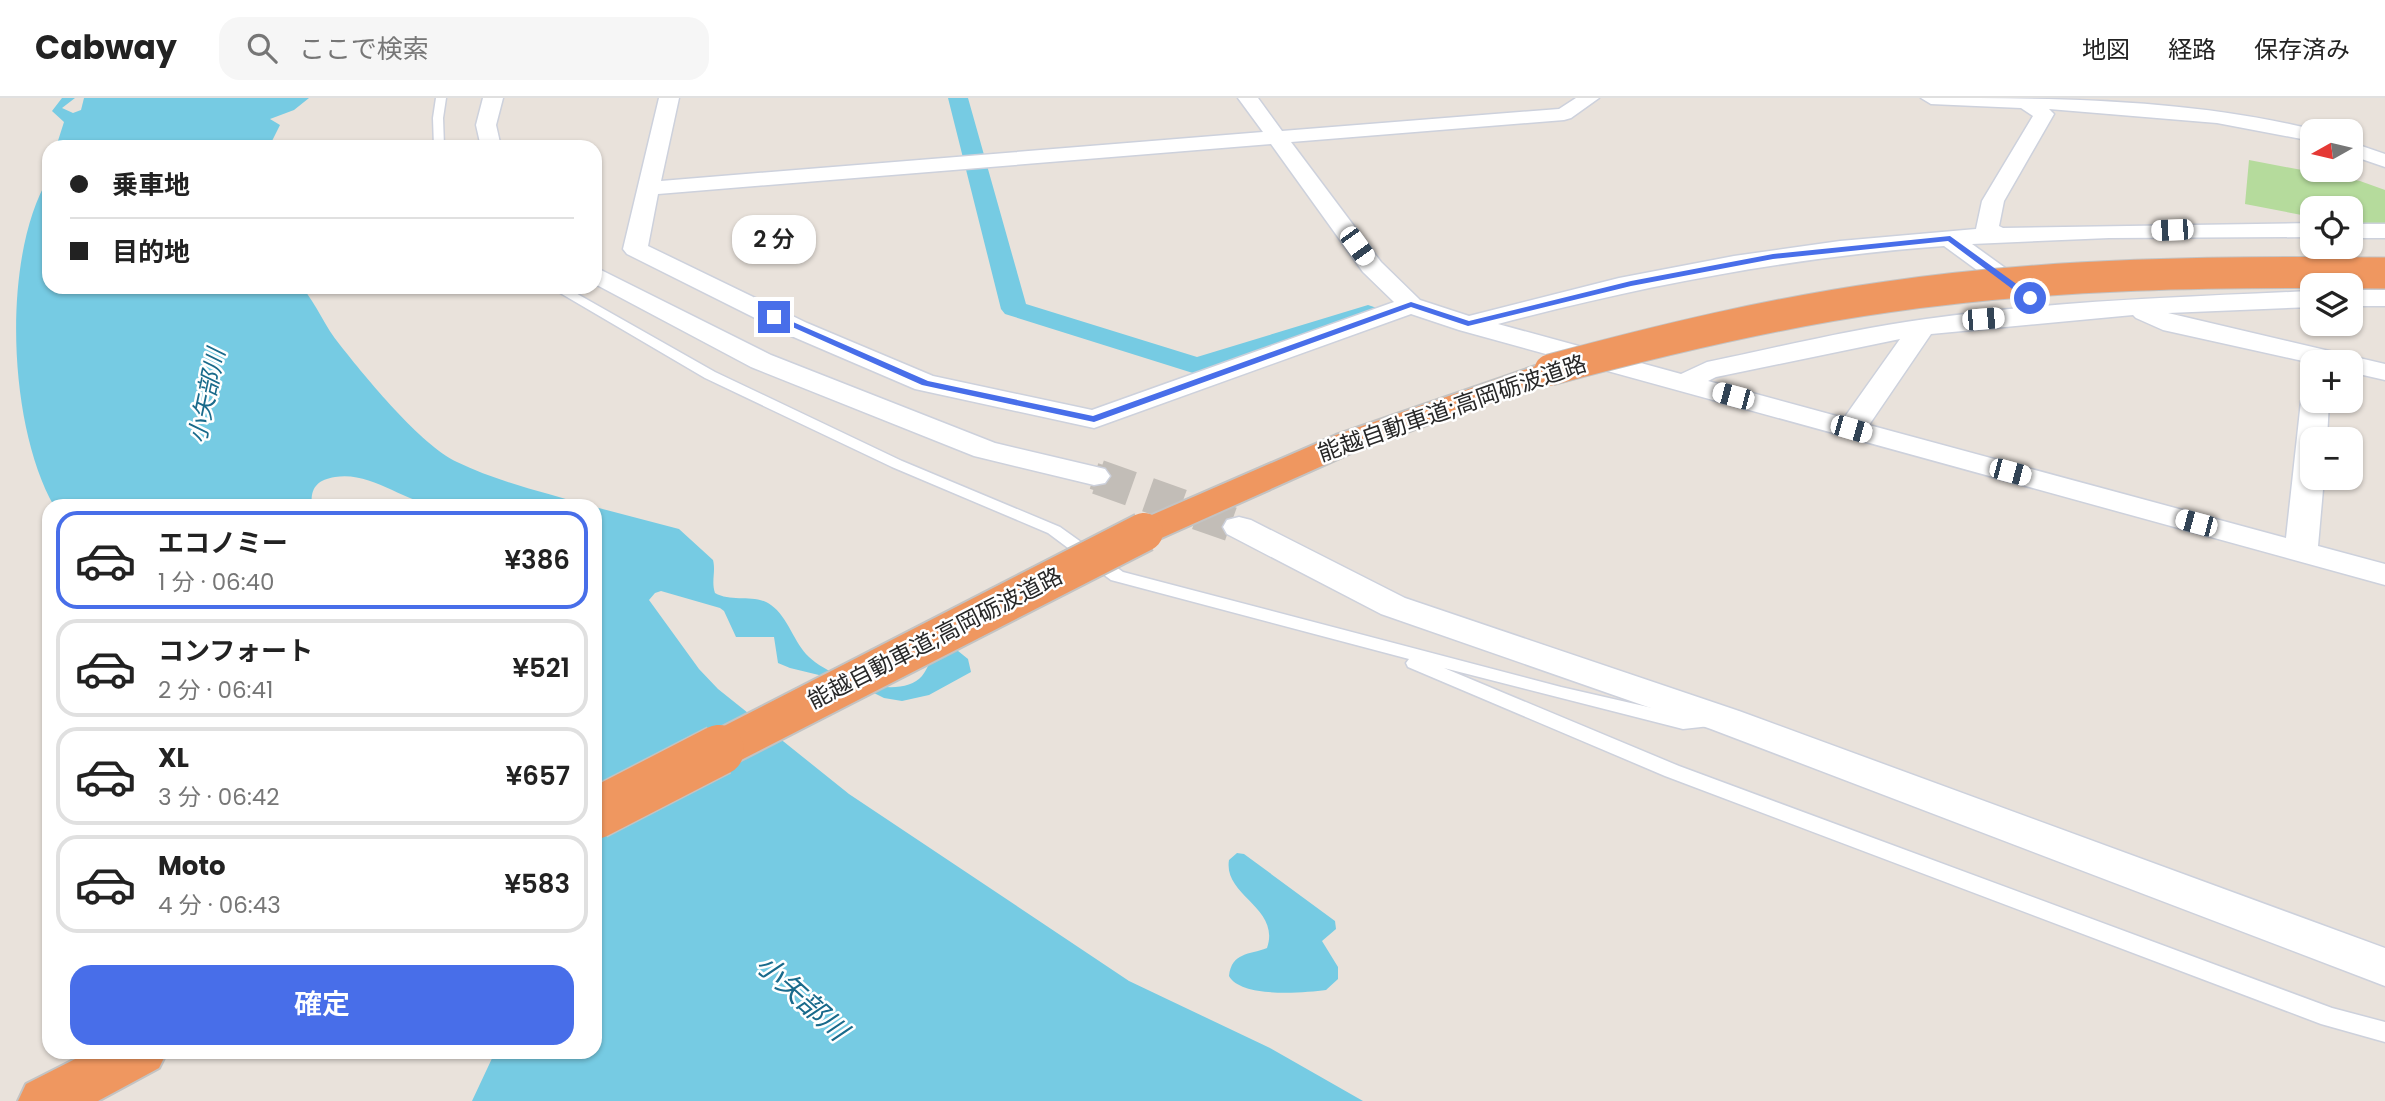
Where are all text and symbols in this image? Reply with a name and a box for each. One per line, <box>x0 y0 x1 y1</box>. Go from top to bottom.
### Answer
search box <box>219 17 709 80</box>
text: Cabway <box>35 24 177 71</box>
icon: search <box>243 29 281 67</box>
text: ここで検索 <box>299 31 429 67</box>
text: 地図 <box>2082 33 2130 66</box>
text: 経路 <box>2168 33 2216 66</box>
text: 保存済み <box>2254 33 2350 66</box>
north arrow <box>2300 119 2362 182</box>
map controls <box>2300 119 2363 490</box>
text: 乗車地 <box>112 167 190 203</box>
button: locate <box>2300 196 2363 259</box>
callout: 2 分 <box>732 216 816 264</box>
car <box>2151 219 2194 241</box>
text: 2 分 <box>753 223 795 255</box>
car <box>1337 223 1378 269</box>
text: 目的地 <box>112 234 190 270</box>
button: layers <box>2300 273 2363 336</box>
route start <box>2014 282 2046 314</box>
route end <box>758 301 790 333</box>
car <box>1962 307 2005 331</box>
water label: 小矢部川 <box>180 343 233 446</box>
street label: 能越自動車道;高岡砺波道路 <box>1313 347 1591 469</box>
button: + <box>2300 350 2363 413</box>
car <box>1710 380 1757 412</box>
car <box>1828 413 1875 445</box>
button: − <box>2300 427 2363 490</box>
car <box>1987 456 2034 488</box>
car <box>2173 507 2220 539</box>
text: エコノミー <box>158 525 288 561</box>
icon: car <box>74 529 137 592</box>
text: ¥386 <box>505 542 570 578</box>
street label: 能越自動車道;高岡砺波道路 <box>802 560 1068 716</box>
text: 1 分 · 06:40 <box>158 566 275 598</box>
text: コンフォート <box>158 633 313 669</box>
icon: car <box>74 637 137 700</box>
text: ¥521 <box>512 650 570 686</box>
text: 2 分 · 06:41 <box>158 674 273 706</box>
text: XL <box>158 740 189 776</box>
icon: car <box>74 745 137 808</box>
text: ¥657 <box>506 758 570 794</box>
text: 3 分 · 06:42 <box>158 781 280 813</box>
text: Moto <box>158 848 226 884</box>
icon: car <box>74 853 137 916</box>
text: ¥583 <box>504 866 570 902</box>
text: 4 分 · 06:43 <box>158 889 281 921</box>
water label: 小矢部川 <box>747 945 859 1051</box>
button: 確定 <box>70 965 574 1045</box>

